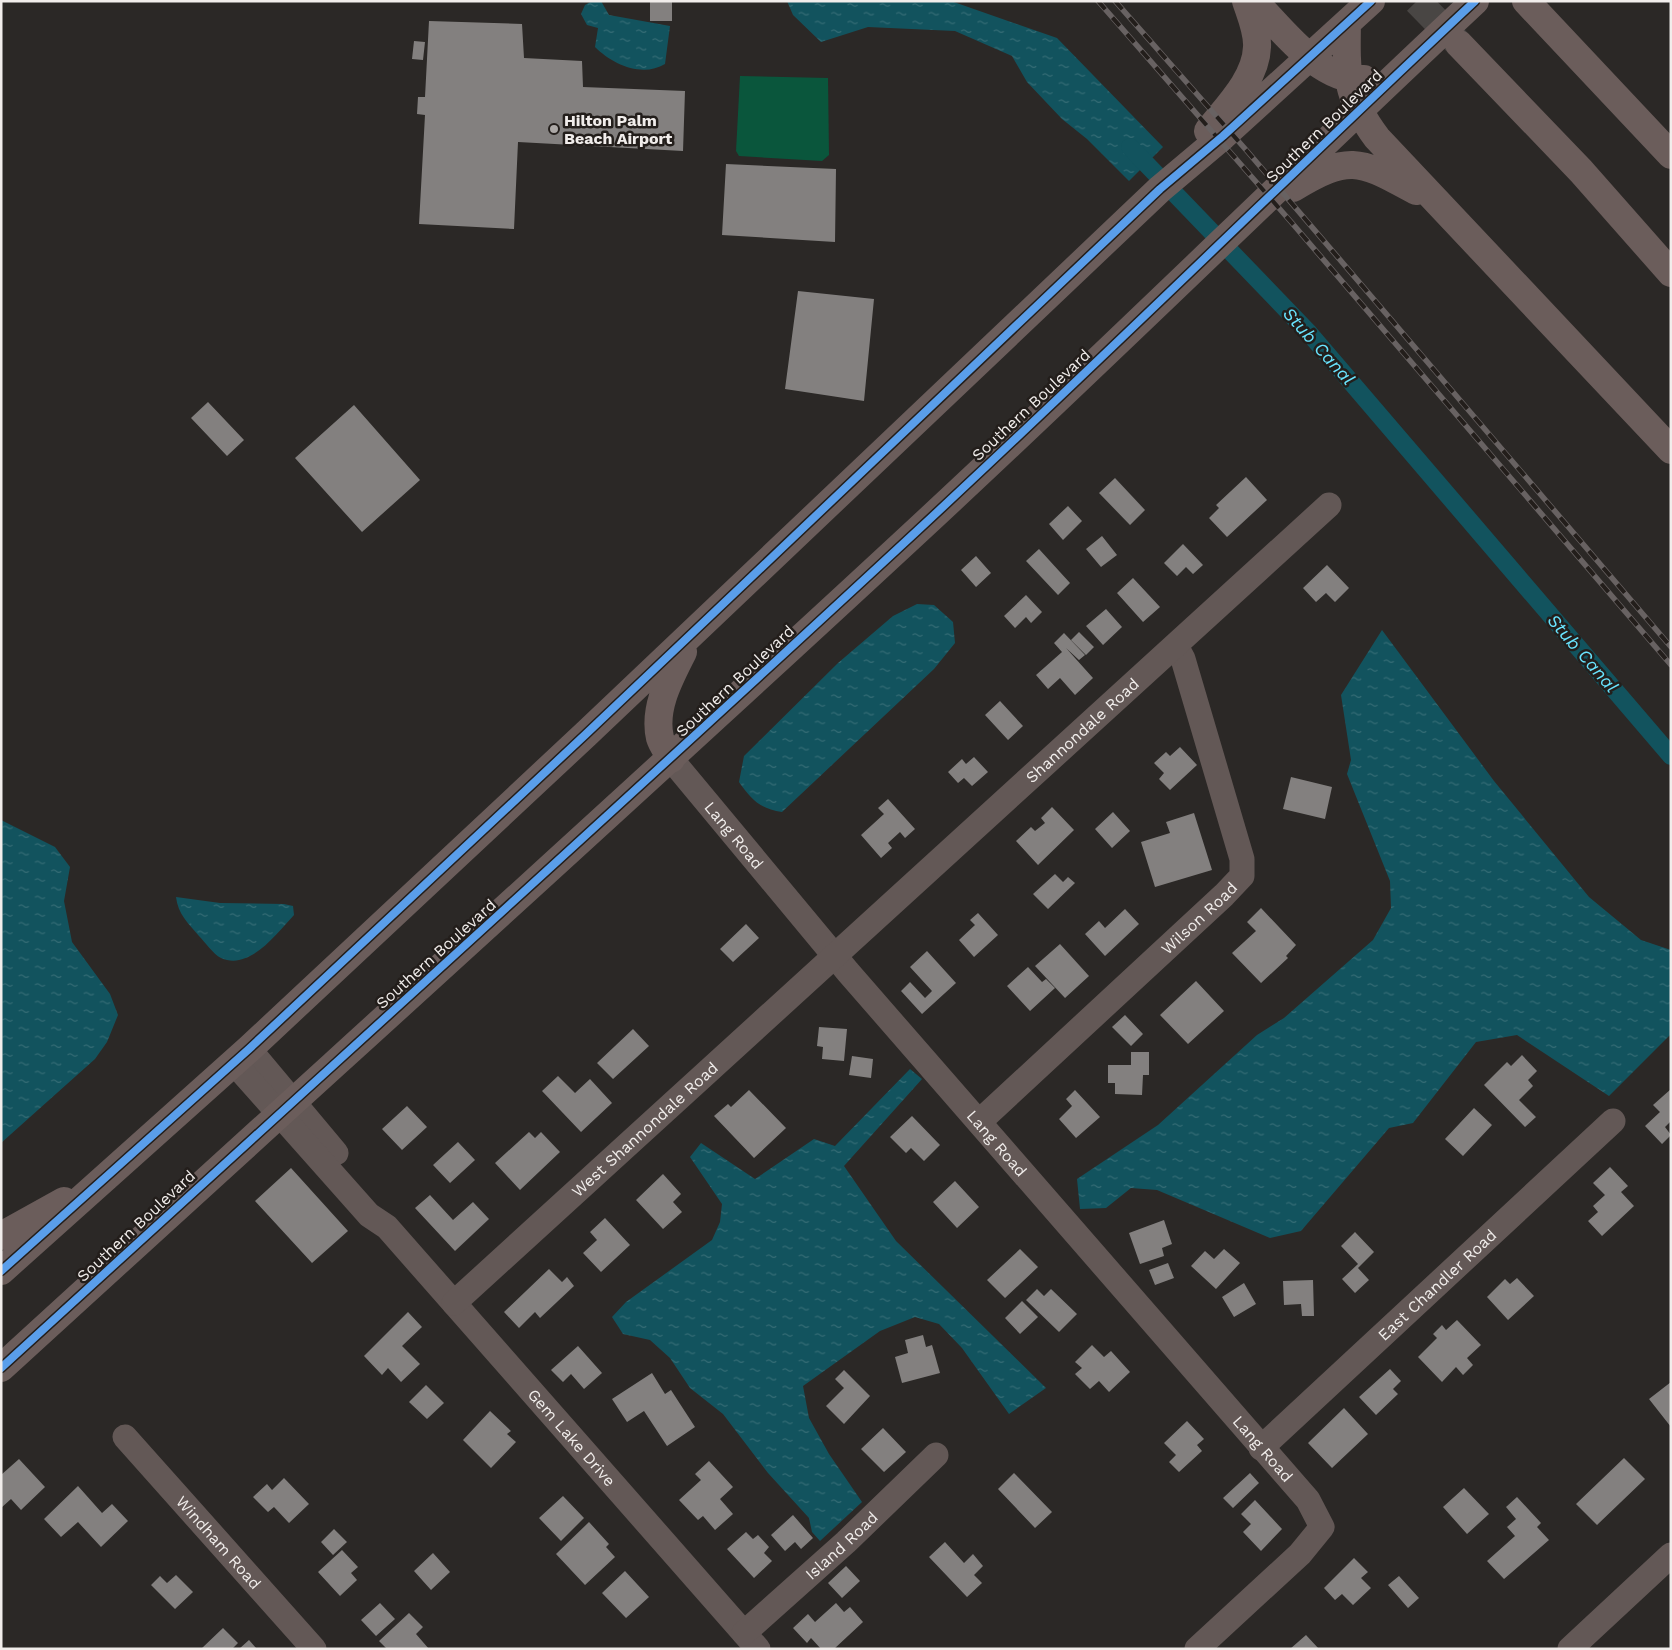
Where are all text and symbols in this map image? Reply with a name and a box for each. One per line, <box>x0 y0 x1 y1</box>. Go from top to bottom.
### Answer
street label: Southern Boulevard <box>1262 65 1386 187</box>
place label: Hilton Palm Beach Airport <box>564 111 672 148</box>
marker: Hilton Palm Beach Airport <box>548 123 560 135</box>
water label: Stub Canal <box>1279 303 1359 389</box>
street label: Southern Boulevard <box>968 345 1094 465</box>
water label: Stub Canal <box>1543 609 1623 697</box>
street label: Southern Boulevard <box>672 621 798 741</box>
street label: Shannondale Road <box>1022 674 1143 787</box>
street label: Lang Road <box>701 798 768 873</box>
street label: Wilson Road <box>1157 878 1241 958</box>
street label: Southern Boulevard <box>372 895 500 1013</box>
street label: West Shannondale Road <box>568 1058 722 1201</box>
street label: Lang Road <box>963 1106 1031 1180</box>
street label: Southern Boulevard <box>73 1166 199 1286</box>
street label: East Chandler Road <box>1374 1225 1500 1344</box>
street label: Gem Lake Drive <box>524 1385 620 1490</box>
street label: Lang Road <box>1229 1412 1297 1486</box>
street label: Windham Road <box>172 1492 265 1593</box>
street label: Island Road <box>801 1507 881 1583</box>

